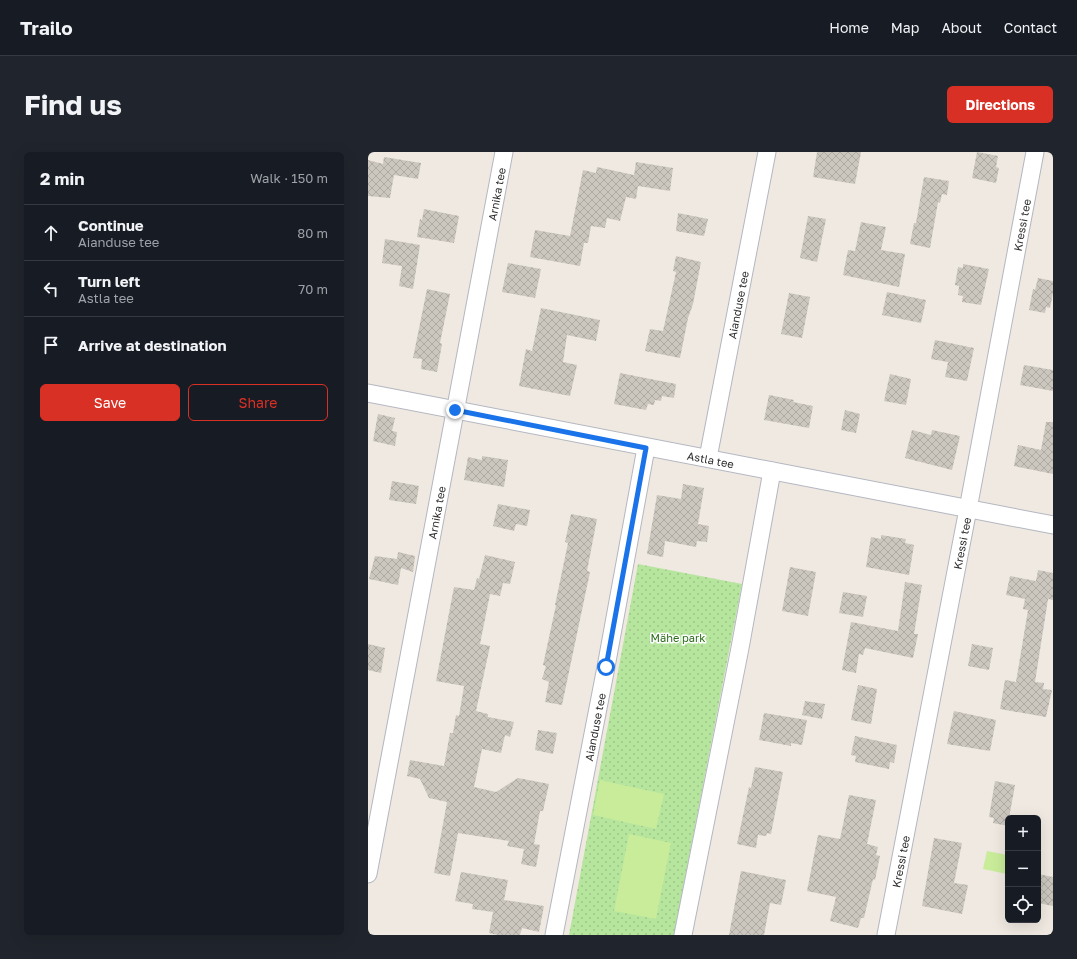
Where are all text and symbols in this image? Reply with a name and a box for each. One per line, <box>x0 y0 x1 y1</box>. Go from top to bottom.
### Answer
text: Trailo <box>20 16 73 39</box>
text: Home <box>829 19 869 36</box>
text: Map <box>891 19 919 36</box>
text: About <box>941 19 982 36</box>
text: Contact <box>1004 19 1057 36</box>
button: Directions <box>947 86 1053 123</box>
text: Find us <box>24 88 122 121</box>
street label: Arnika tee <box>485 166 507 222</box>
text: 2 min <box>40 168 84 189</box>
text: Walk · 150 m <box>250 170 328 186</box>
street label: Kressi tee <box>1010 198 1033 252</box>
text: Continue <box>78 216 144 234</box>
icon: ahead <box>40 222 62 244</box>
text: 80 m <box>297 225 328 241</box>
text: Aianduse tee <box>78 234 159 250</box>
street label: Aianduse tee <box>725 270 750 340</box>
text: Turn left <box>78 272 140 290</box>
icon: left <box>40 278 62 300</box>
text: 70 m <box>298 281 328 297</box>
text: Astla tee <box>78 290 134 306</box>
icon: arrive <box>40 334 62 356</box>
text: Arrive at destination <box>78 336 227 354</box>
button: Save <box>40 384 180 421</box>
button: Share <box>188 384 328 421</box>
route end <box>446 401 464 419</box>
street label: Astla tee <box>686 448 735 470</box>
street label: Arnika tee <box>425 485 447 540</box>
street label: Kressi tee <box>950 516 973 570</box>
park label: Mähe park <box>650 631 706 644</box>
route start <box>597 658 615 676</box>
street label: Aianduse tee <box>581 692 607 762</box>
map controls <box>1005 815 1041 923</box>
button: + <box>1005 815 1041 851</box>
street label: Kressi tee <box>889 834 912 888</box>
button: − <box>1005 851 1041 887</box>
button: locate <box>1005 887 1041 923</box>

